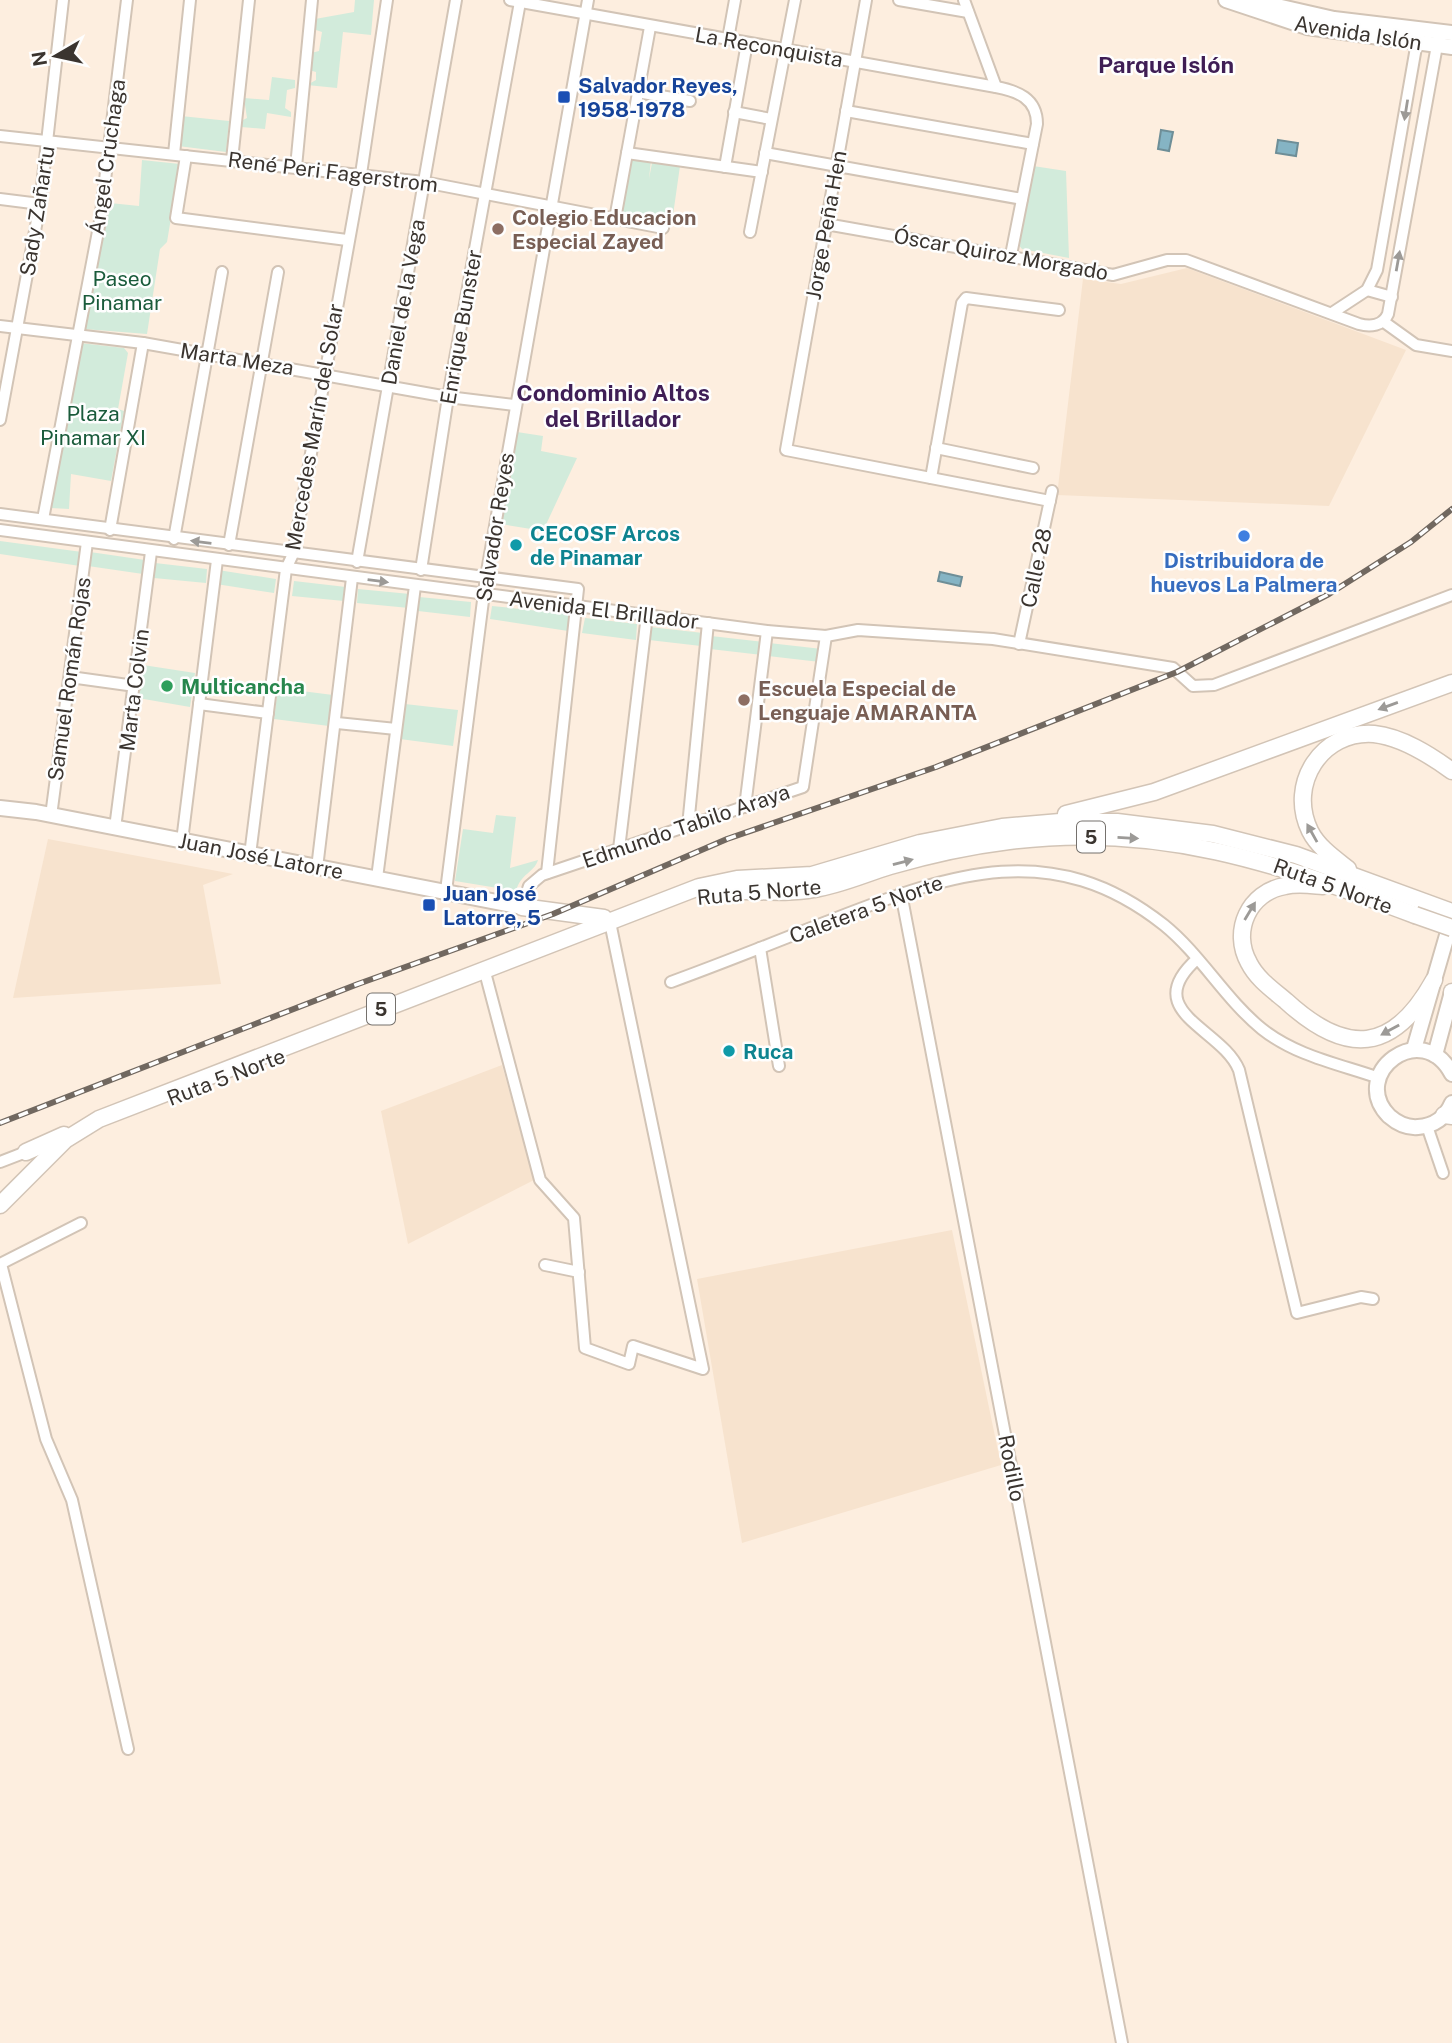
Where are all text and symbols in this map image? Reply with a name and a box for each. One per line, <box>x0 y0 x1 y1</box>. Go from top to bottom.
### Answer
street label: Avenida Islón <box>1292 11 1424 55</box>
north arrow <box>21 21 91 91</box>
street label: La Reconquista <box>693 22 845 72</box>
text: N <box>27 50 51 68</box>
district label: Parque Islón <box>1098 51 1234 78</box>
place label: Salvador Reyes, 1958-1978 <box>578 73 738 122</box>
street label: Ángel Cruchaga <box>84 77 130 237</box>
marker: Salvador Reyes, 1958-1978 <box>556 89 572 105</box>
one-way arrow <box>1400 99 1411 121</box>
street label: Sady Zañartu <box>14 144 60 278</box>
street label: René Peri Fagerstrom <box>226 147 440 197</box>
street label: Jorge Peña Hen <box>801 148 851 302</box>
place label: Colegio Educacion Especial Zayed <box>512 205 696 254</box>
street label: Daniel de la Vega <box>376 217 430 387</box>
marker: Colegio Educacion Especial Zayed <box>490 221 506 237</box>
street label: Óscar Quiroz Morgado <box>892 223 1110 285</box>
street label: Enrique Bunster <box>435 248 487 406</box>
one-way arrow <box>1393 250 1404 272</box>
park label: Paseo Pinamar <box>82 266 162 315</box>
street label: Mercedes Marín del Solar <box>280 302 348 552</box>
street label: Marta Meza <box>178 338 296 380</box>
district label: Condominio Altos del Brillador <box>516 379 710 432</box>
park label: Plaza Pinamar XI <box>40 401 146 450</box>
street label: Salvador Reyes <box>471 451 519 603</box>
place label: CECOSF Arcos de Pinamar <box>530 521 680 570</box>
street label: Calle 28 <box>1015 526 1057 610</box>
marker: Distribuidora de huevos La Palmera <box>1236 528 1252 544</box>
one-way arrow <box>189 536 211 547</box>
marker: CECOSF Arcos de Pinamar <box>508 537 524 553</box>
place label: Distribuidora de huevos La Palmera <box>1151 548 1337 597</box>
street label: Samuel Román Rojas <box>42 576 96 782</box>
one-way arrow <box>367 576 389 587</box>
street label: Avenida El Brillador <box>508 586 700 634</box>
street label: Marta Colvin <box>114 627 154 753</box>
place label: Multicancha <box>181 674 305 699</box>
place label: Escuela Especial de Lenguaje AMARANTA <box>758 676 977 725</box>
marker: Multicancha <box>159 678 175 694</box>
marker: Escuela Especial de Lenguaje AMARANTA <box>736 692 752 708</box>
one-way arrow <box>1377 701 1398 712</box>
street label: Edmundo Tabilo Araya <box>579 779 793 873</box>
road number: 5 <box>1077 822 1105 852</box>
one-way arrow <box>1307 822 1319 842</box>
street label: Juan José Latorre <box>176 828 346 884</box>
one-way arrow <box>1118 833 1140 844</box>
street label: Ruta 5 Norte <box>1270 853 1396 919</box>
one-way arrow <box>893 857 914 867</box>
street label: Caletera 5 Norte <box>786 870 946 948</box>
street label: Ruta 5 Norte <box>696 874 822 910</box>
place label: Juan José Latorre, 5 <box>443 881 541 930</box>
marker: Juan José Latorre, 5 <box>421 897 437 913</box>
one-way arrow <box>1244 901 1257 920</box>
road number: 5 <box>367 993 395 1024</box>
one-way arrow <box>1380 1024 1399 1036</box>
place label: Ruca <box>743 1039 793 1064</box>
street label: Ruta 5 Norte <box>163 1043 289 1111</box>
marker: Ruca <box>721 1043 737 1059</box>
street label: Rodillo <box>993 1432 1031 1504</box>

